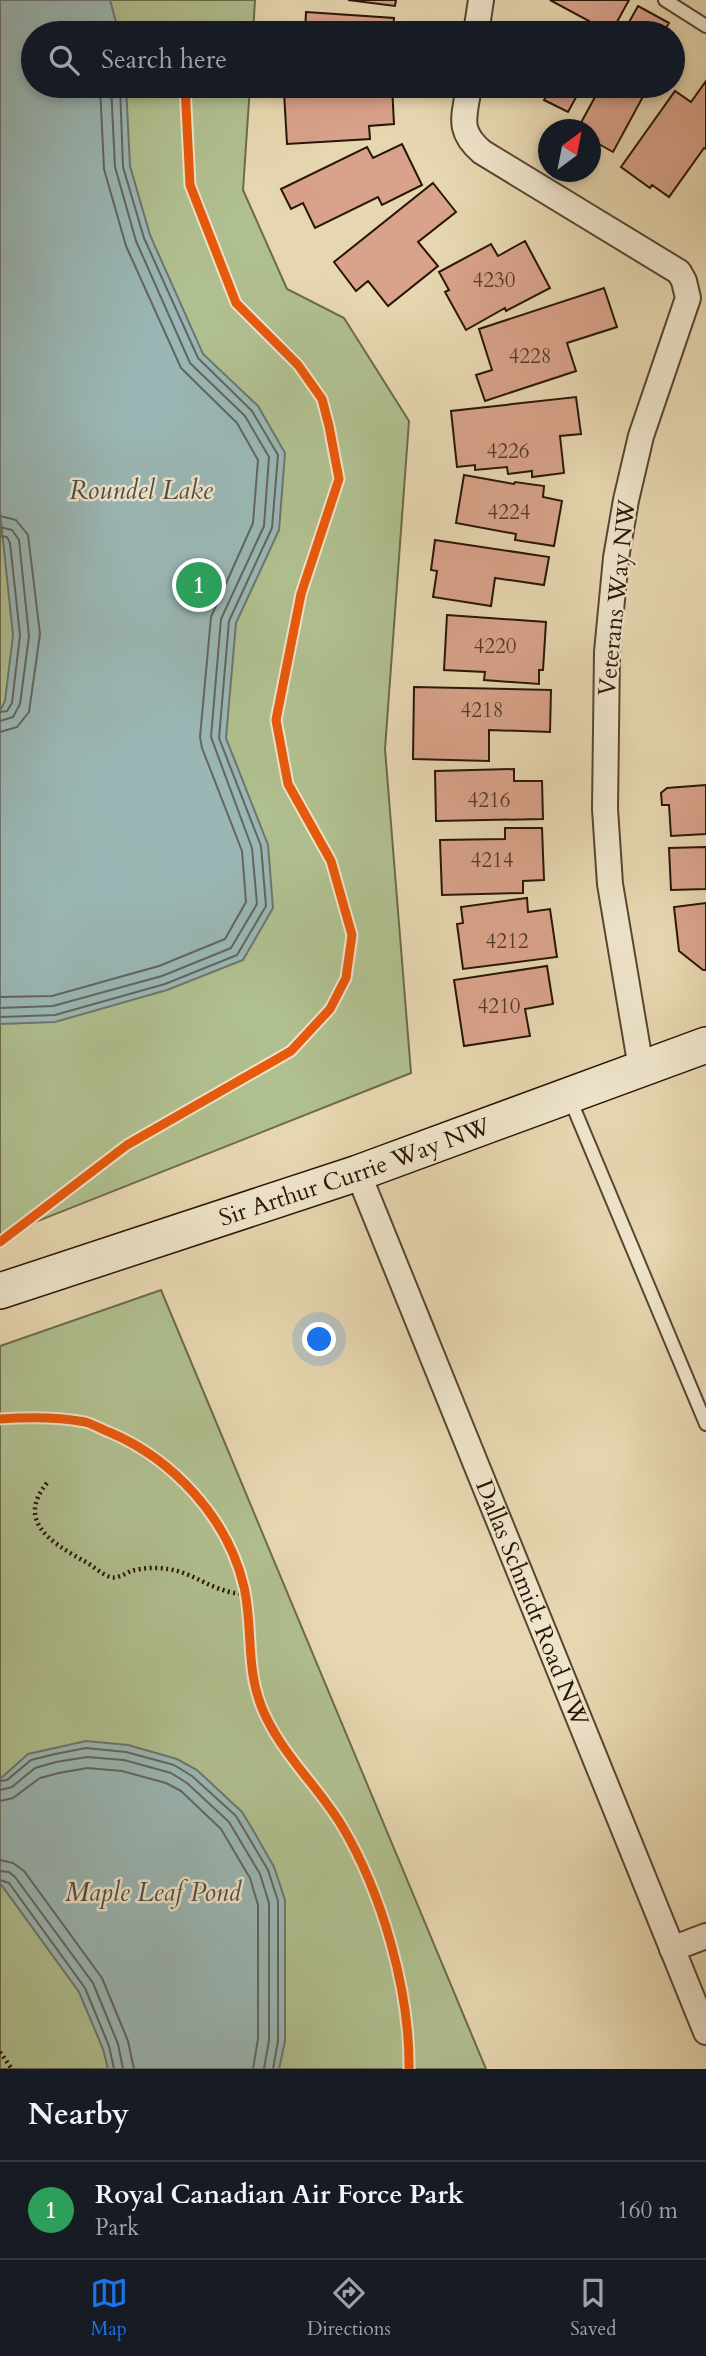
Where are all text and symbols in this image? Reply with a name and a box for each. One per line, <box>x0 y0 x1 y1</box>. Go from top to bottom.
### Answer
search box <box>21 21 685 98</box>
icon: search <box>45 41 83 79</box>
text: Search here <box>101 42 227 77</box>
north arrow <box>538 119 601 182</box>
house number: 4230 <box>472 266 516 295</box>
house number: 4228 <box>508 342 552 371</box>
house number: 4226 <box>486 437 530 466</box>
water label: Roundel Lake <box>69 473 214 508</box>
house number: 4224 <box>487 498 531 527</box>
street label: Veterans Way NW <box>590 498 644 698</box>
pin: 1 <box>176 559 222 611</box>
house number: 4220 <box>473 632 517 661</box>
house number: 4218 <box>460 696 504 725</box>
house number: 4216 <box>467 786 511 815</box>
house number: 4214 <box>470 846 514 875</box>
house number: 4212 <box>485 927 529 956</box>
house number: 4210 <box>477 992 521 1021</box>
street label: Sir Arthur Currie Way NW <box>215 1109 495 1234</box>
your location <box>302 1322 336 1356</box>
street label: Dallas Schmidt Road NW <box>468 1475 597 1732</box>
water label: Maple Leaf Pond <box>65 1875 242 1910</box>
text: Nearby <box>28 2094 129 2135</box>
text: Royal Canadian Air Force Park <box>95 2177 464 2212</box>
text: 1 <box>45 2195 57 2226</box>
text: 160 m <box>617 2195 678 2226</box>
text: Park <box>95 2212 139 2243</box>
tab: Map <box>90 2274 128 2342</box>
tab: Directions <box>307 2274 391 2342</box>
tab: Saved <box>570 2274 616 2342</box>

